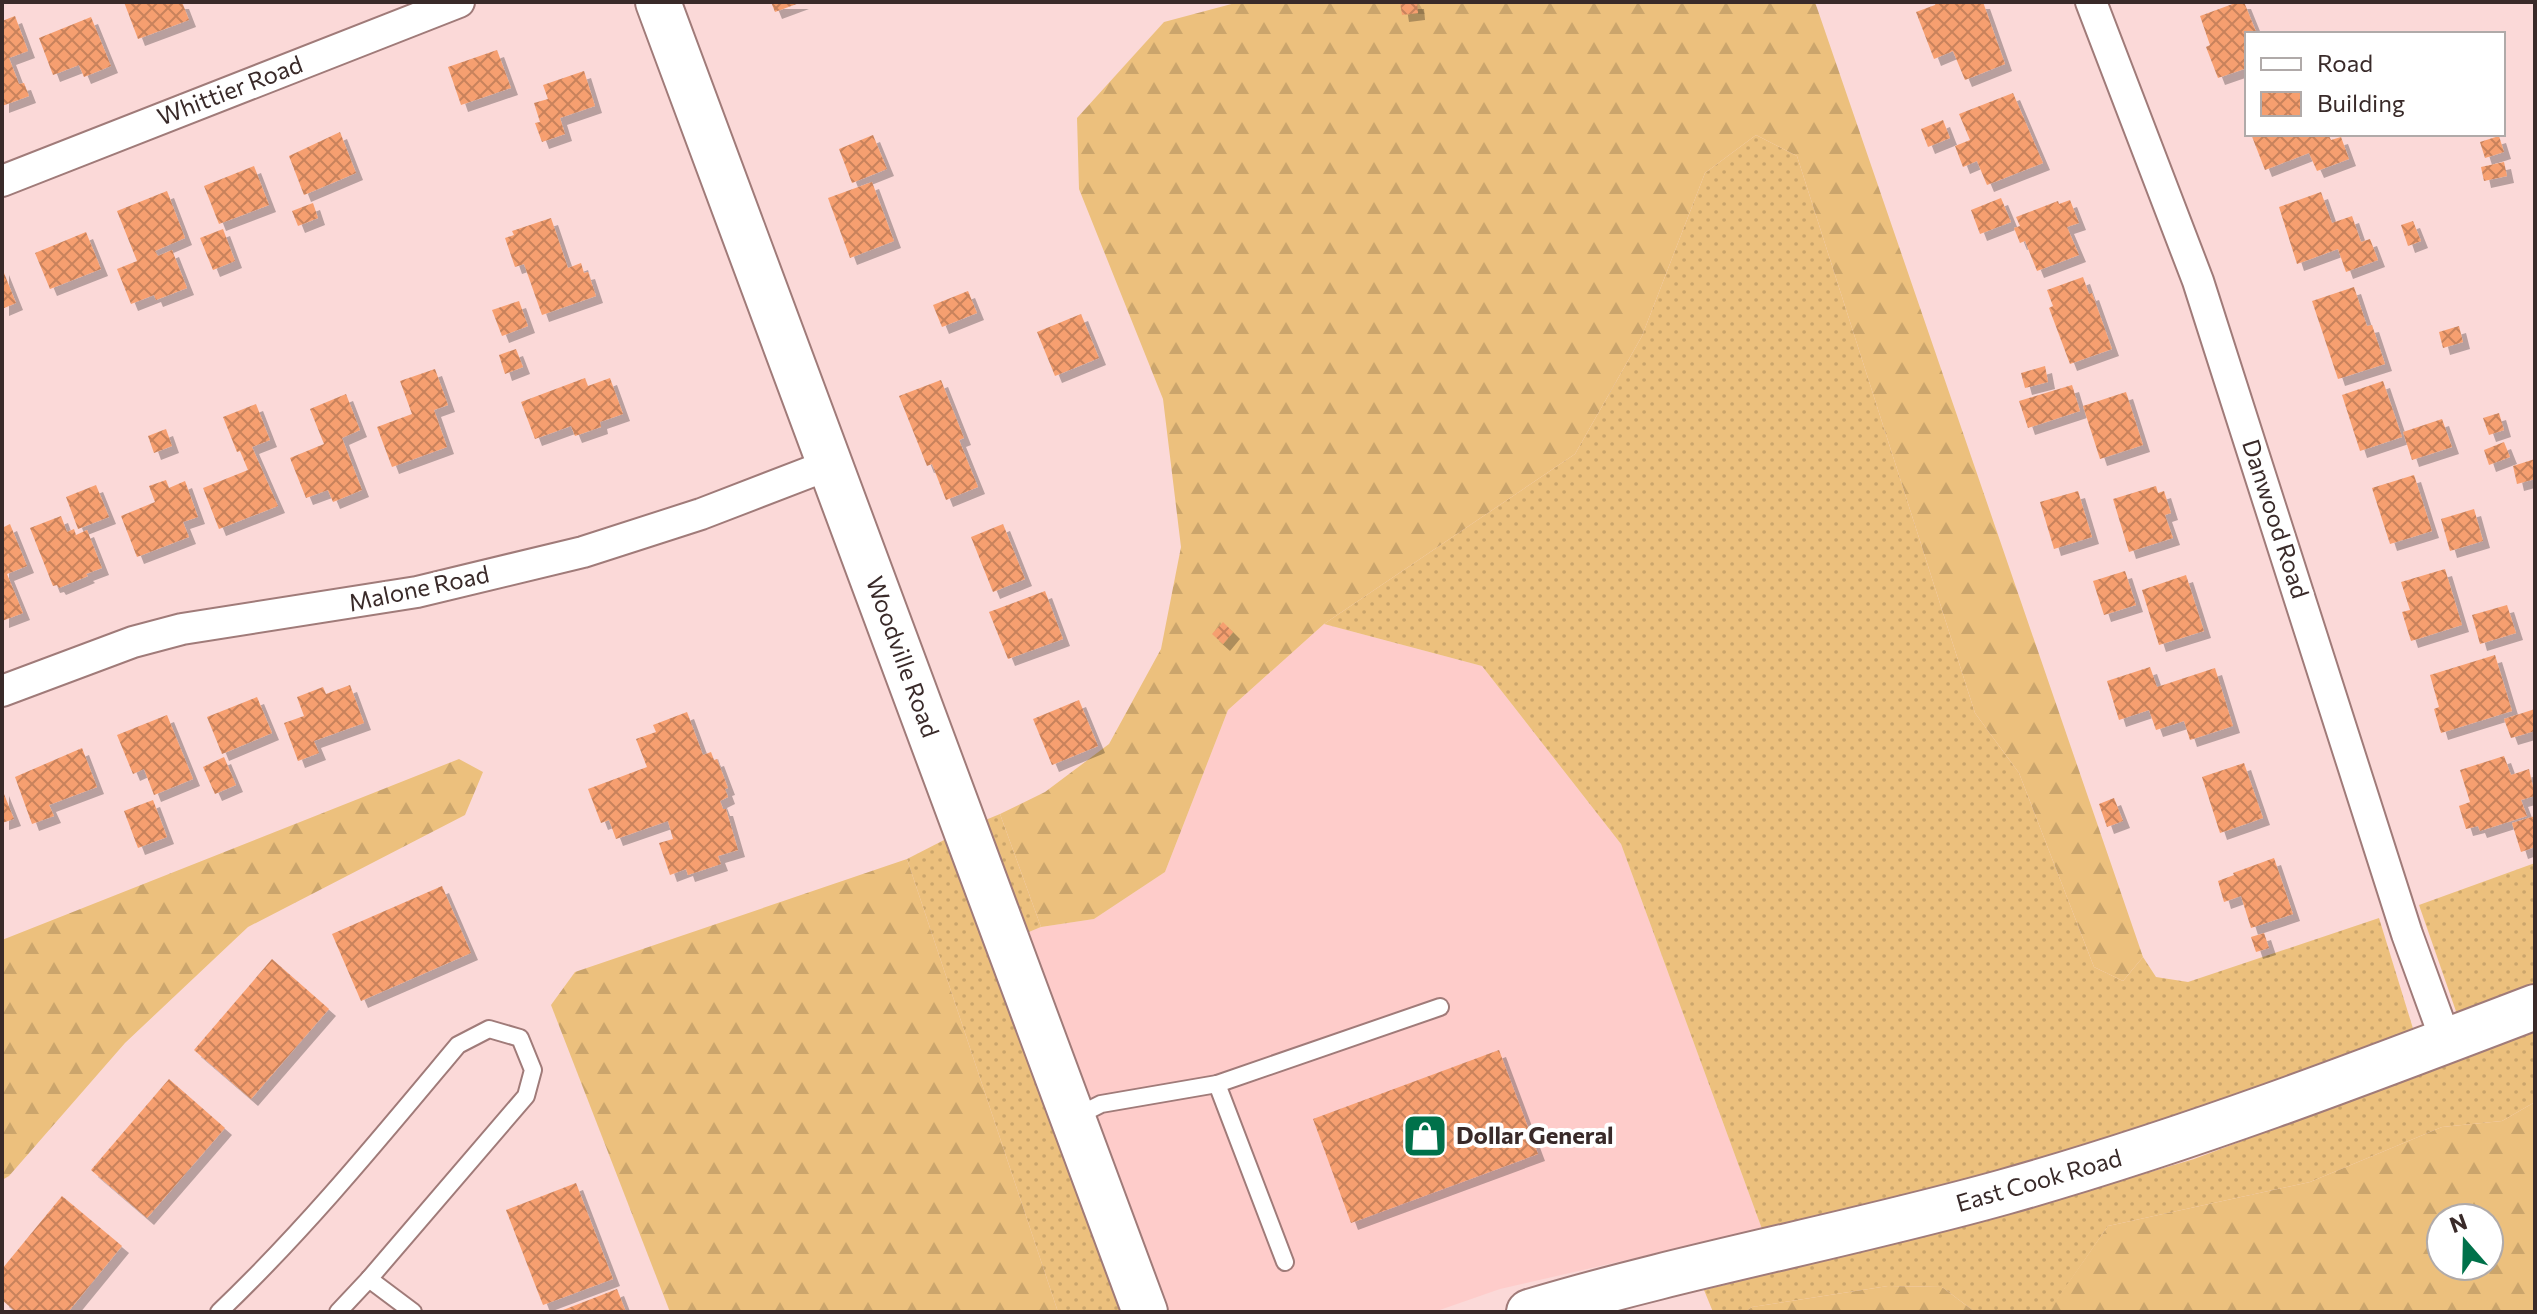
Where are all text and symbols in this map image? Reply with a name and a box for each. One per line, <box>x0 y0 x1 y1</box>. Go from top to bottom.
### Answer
legend <box>2245 32 2505 136</box>
text: Road <box>2317 48 2373 77</box>
street label: Whittier Road <box>153 49 306 131</box>
text: Building <box>2317 88 2405 117</box>
street label: Danwood Road <box>2237 435 2316 602</box>
street label: Malone Road <box>346 559 492 617</box>
street label: Woodville Road <box>861 572 946 741</box>
shop icon: Dollar General <box>1401 1112 1449 1160</box>
place label: Dollar General <box>1456 1120 1614 1149</box>
street label: East Cook Road <box>1952 1142 2125 1217</box>
north arrow <box>2425 1202 2505 1282</box>
text: N <box>2446 1207 2470 1238</box>

